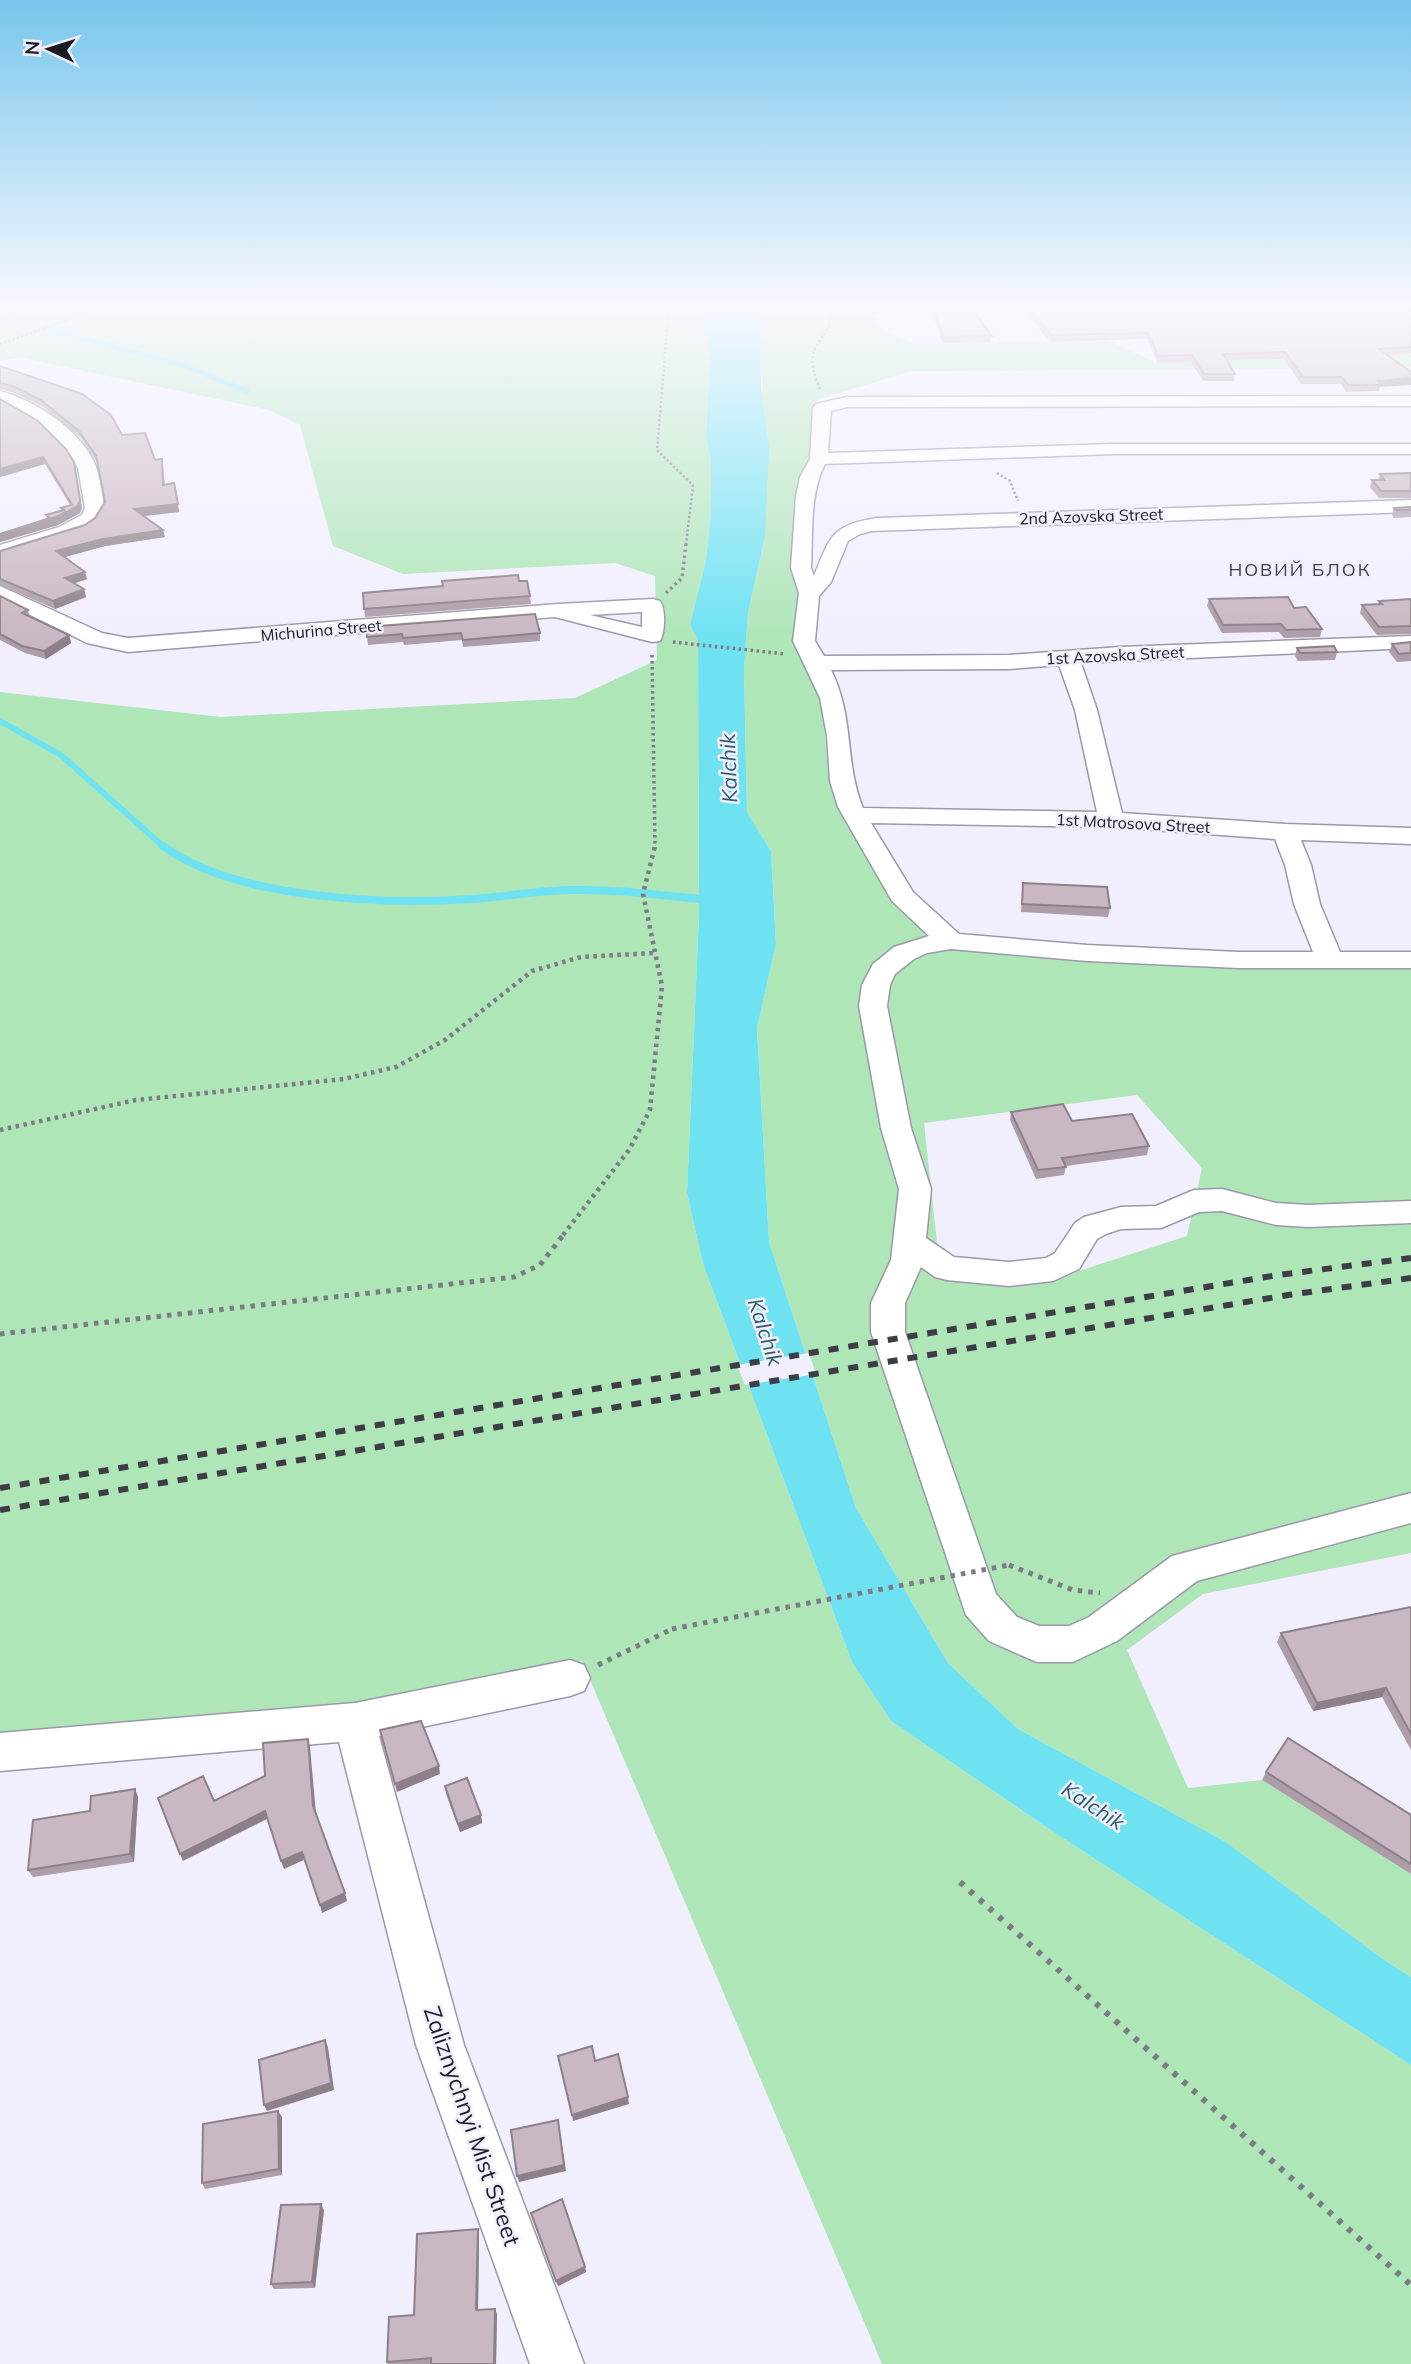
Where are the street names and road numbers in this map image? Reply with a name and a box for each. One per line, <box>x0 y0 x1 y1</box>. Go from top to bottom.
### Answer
street label: 2nd Azovska Street <box>1019 503 1164 529</box>
street label: Michurina Street <box>260 615 383 645</box>
street label: 1st Azovska Street <box>1045 641 1185 669</box>
street label: 1st Matrosova Street <box>1055 809 1211 837</box>
street label: Zaliznychnyi Mist Street <box>418 2002 527 2250</box>

